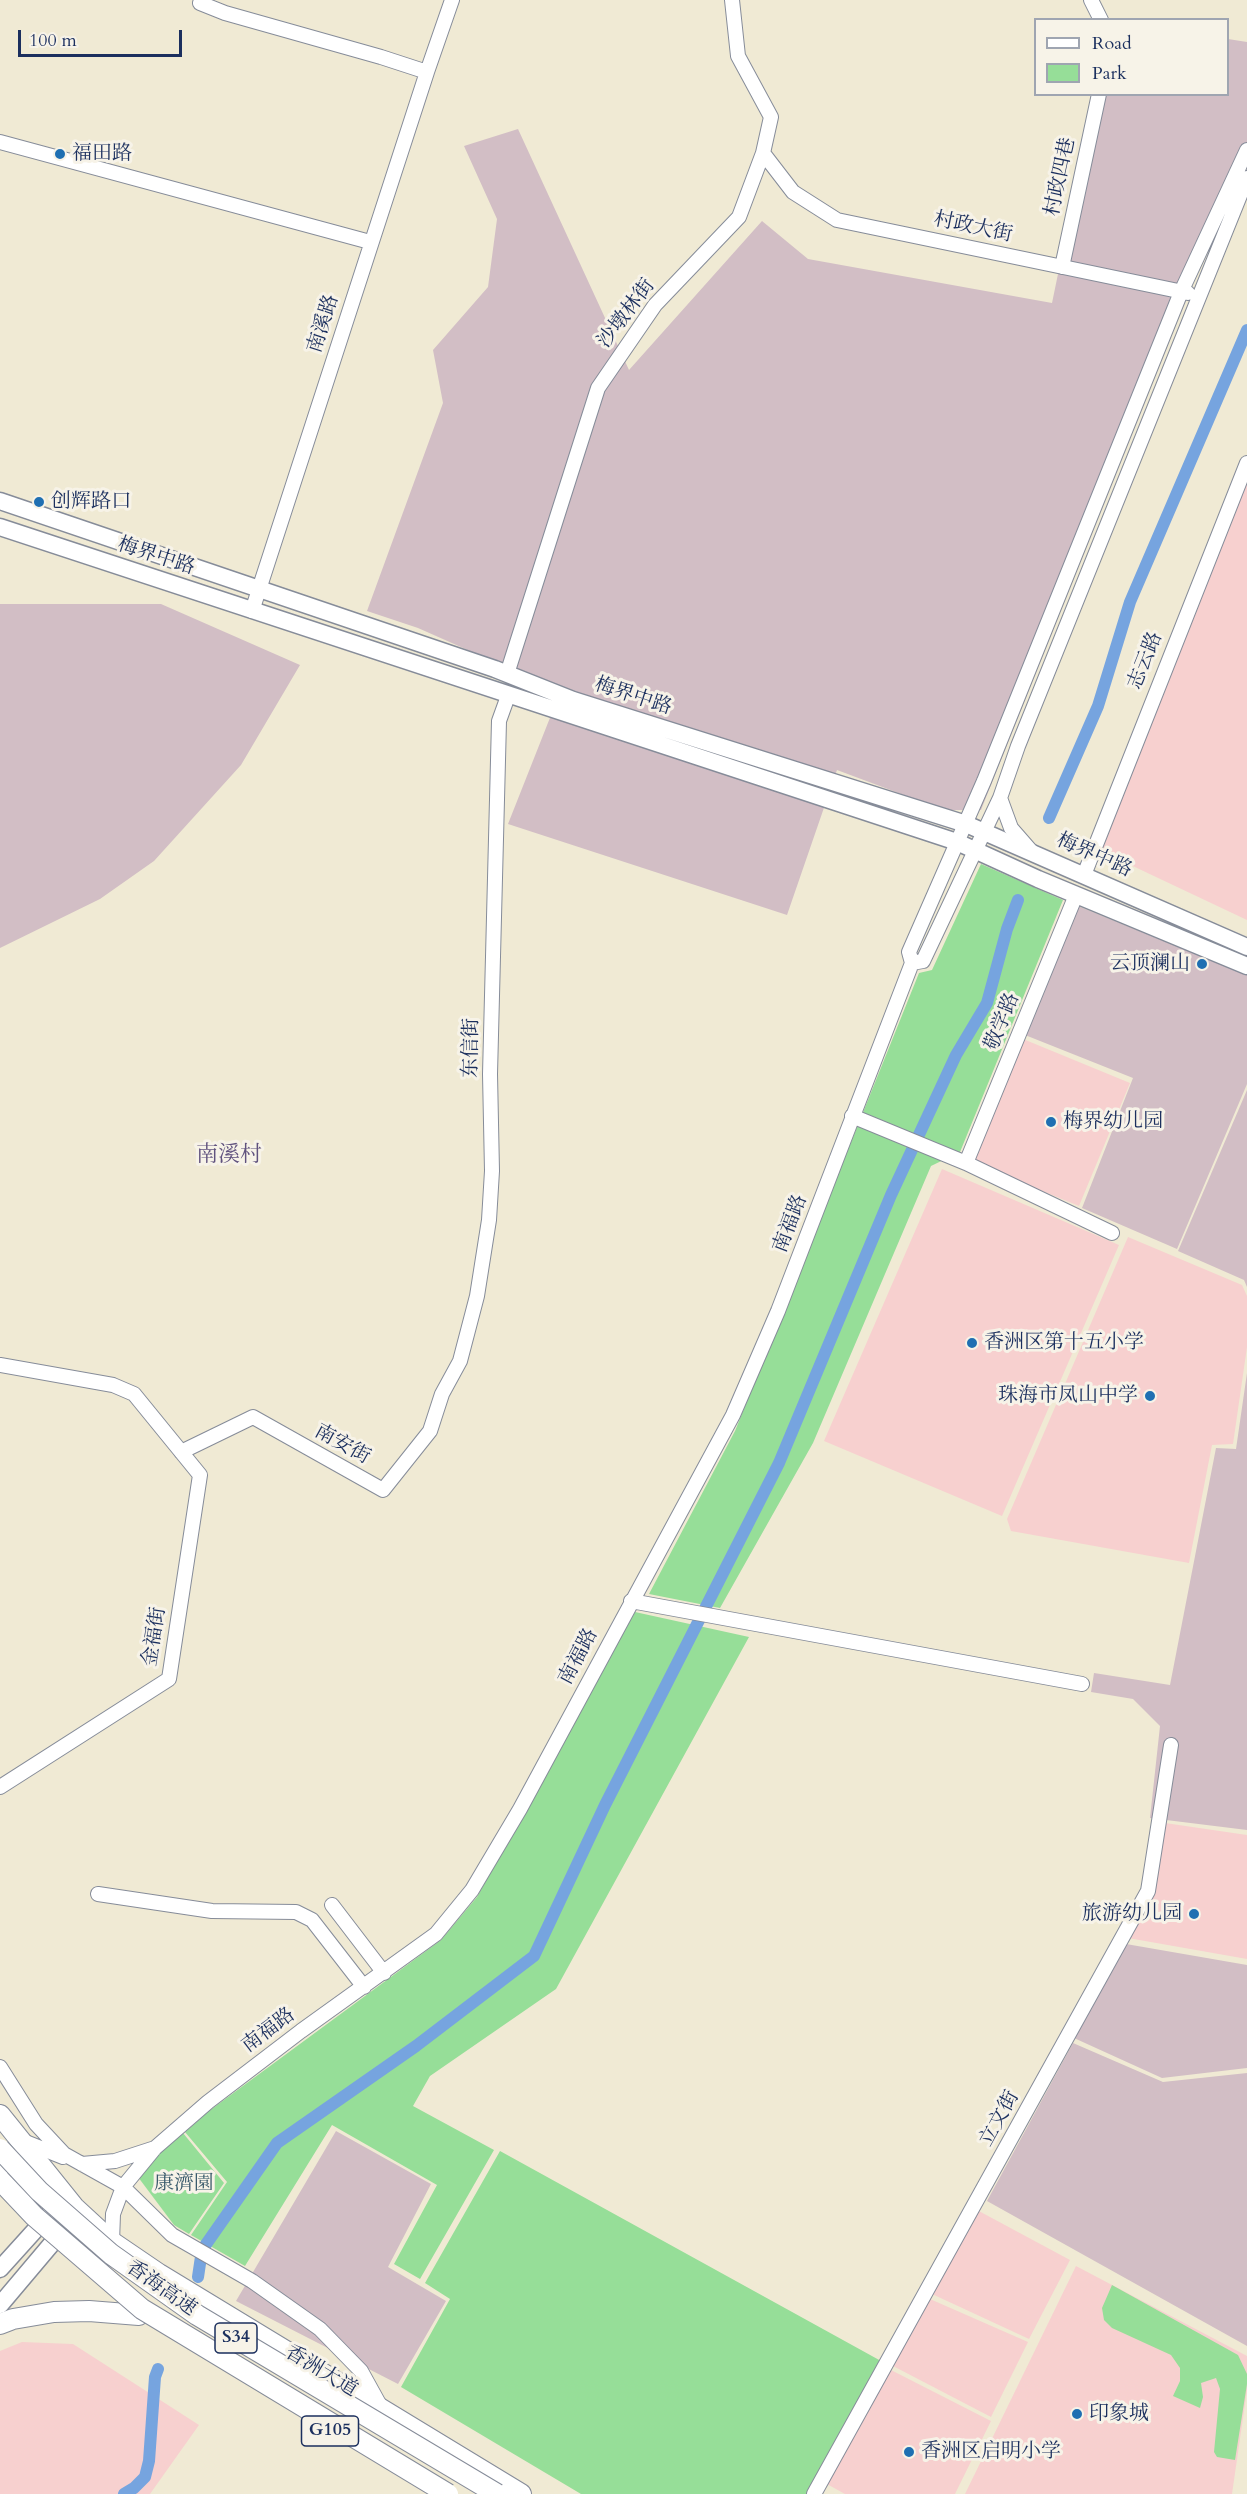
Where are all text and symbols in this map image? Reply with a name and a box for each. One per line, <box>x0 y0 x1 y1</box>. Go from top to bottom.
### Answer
scale bar <box>21 18 184 56</box>
legend <box>1034 18 1229 96</box>
text: 100 m <box>29 28 77 53</box>
text: Road <box>1092 31 1132 56</box>
text: Park <box>1092 61 1127 86</box>
street label: 村政四巷 <box>1041 135 1081 219</box>
place label: 福田路 <box>72 142 132 166</box>
marker: 福田路 <box>53 147 67 161</box>
street label: 村政大街 <box>931 208 1015 248</box>
street label: 沙墩林街 <box>593 275 661 353</box>
street label: 南溪路 <box>303 292 345 356</box>
place label: 创辉路口 <box>51 490 131 514</box>
marker: 创辉路口 <box>32 495 46 509</box>
street label: 梅界中路 <box>114 533 198 581</box>
street label: 志云路 <box>1124 629 1168 693</box>
street label: 梅界中路 <box>591 673 675 721</box>
street label: 梅界中路 <box>1053 829 1135 883</box>
place label: 云顶澜山 <box>1110 952 1190 976</box>
marker: 云顶澜山 <box>1195 957 1209 971</box>
street label: 敬学路 <box>981 990 1025 1054</box>
street label: 东信街 <box>459 1018 485 1078</box>
place label: 梅界幼儿园 <box>1063 1110 1163 1134</box>
marker: 梅界幼儿园 <box>1044 1115 1058 1129</box>
district label: 南溪村 <box>196 1143 262 1169</box>
street label: 南福路 <box>769 1192 813 1256</box>
place label: 香洲区第十五小学 <box>984 1331 1144 1355</box>
marker: 香洲区第十五小学 <box>965 1336 979 1350</box>
place label: 珠海市凤山中学 <box>998 1384 1138 1408</box>
marker: 珠海市凤山中学 <box>1143 1389 1157 1403</box>
street label: 南安街 <box>310 1420 374 1470</box>
street label: 金福街 <box>138 1605 172 1669</box>
street label: 南福路 <box>554 1625 604 1689</box>
place label: 旅游幼儿园 <box>1082 1902 1182 1926</box>
marker: 旅游幼儿园 <box>1187 1907 1201 1921</box>
street label: 南福路 <box>238 2003 300 2059</box>
street label: 立文街 <box>975 2087 1025 2151</box>
park label: 康濟園 <box>154 2172 214 2196</box>
street label: 香海高速 <box>121 2256 201 2322</box>
road number: S34 <box>215 2323 257 2353</box>
street label: 香洲大道 <box>281 2341 361 2403</box>
place label: 印象城 <box>1089 2402 1149 2426</box>
marker: 印象城 <box>1070 2407 1084 2421</box>
road number: G105 <box>302 2416 358 2446</box>
place label: 香洲区启明小学 <box>921 2440 1061 2464</box>
marker: 香洲区启明小学 <box>902 2445 916 2459</box>

